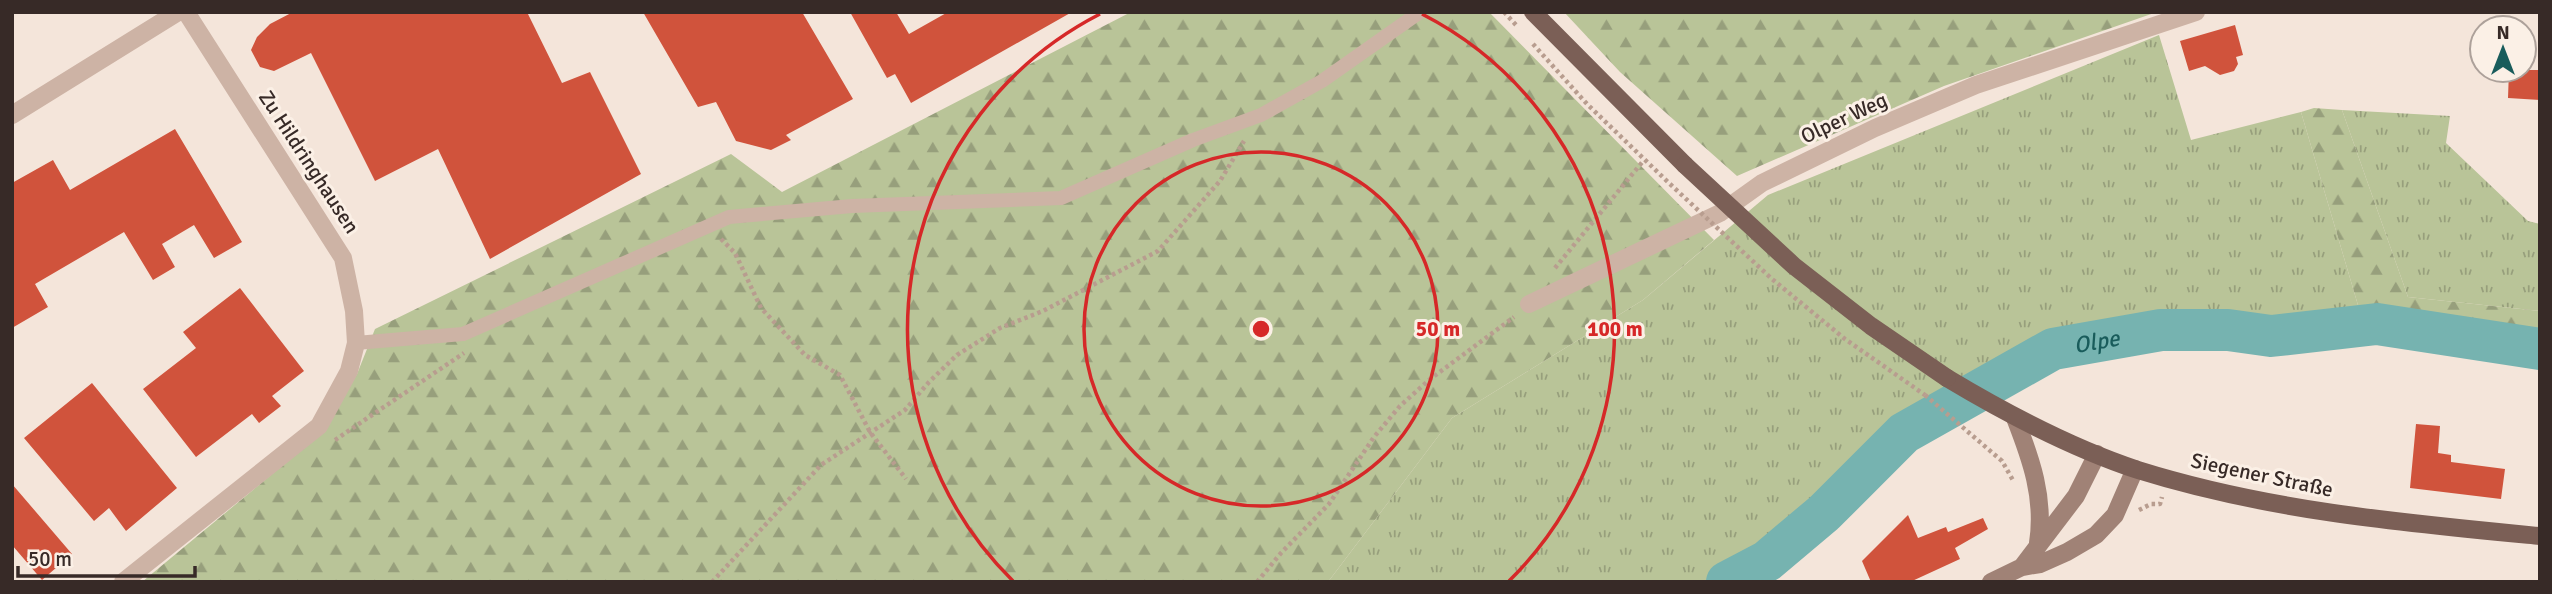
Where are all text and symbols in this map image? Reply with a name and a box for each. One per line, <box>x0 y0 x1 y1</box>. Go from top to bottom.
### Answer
north arrow <box>2468 14 2538 84</box>
text: N <box>2496 21 2510 45</box>
street label: Zu Hildringhausen <box>253 86 365 238</box>
street label: Olper Weg <box>1797 87 1891 149</box>
text: 50 m <box>1416 316 1460 342</box>
text: 100 m <box>1587 316 1643 342</box>
centre of rings <box>1249 317 1273 341</box>
water label: Olpe <box>2072 323 2123 360</box>
street label: Siegener Straße <box>2189 447 2335 503</box>
scale bar <box>18 534 194 578</box>
text: 50 m <box>28 546 72 572</box>

